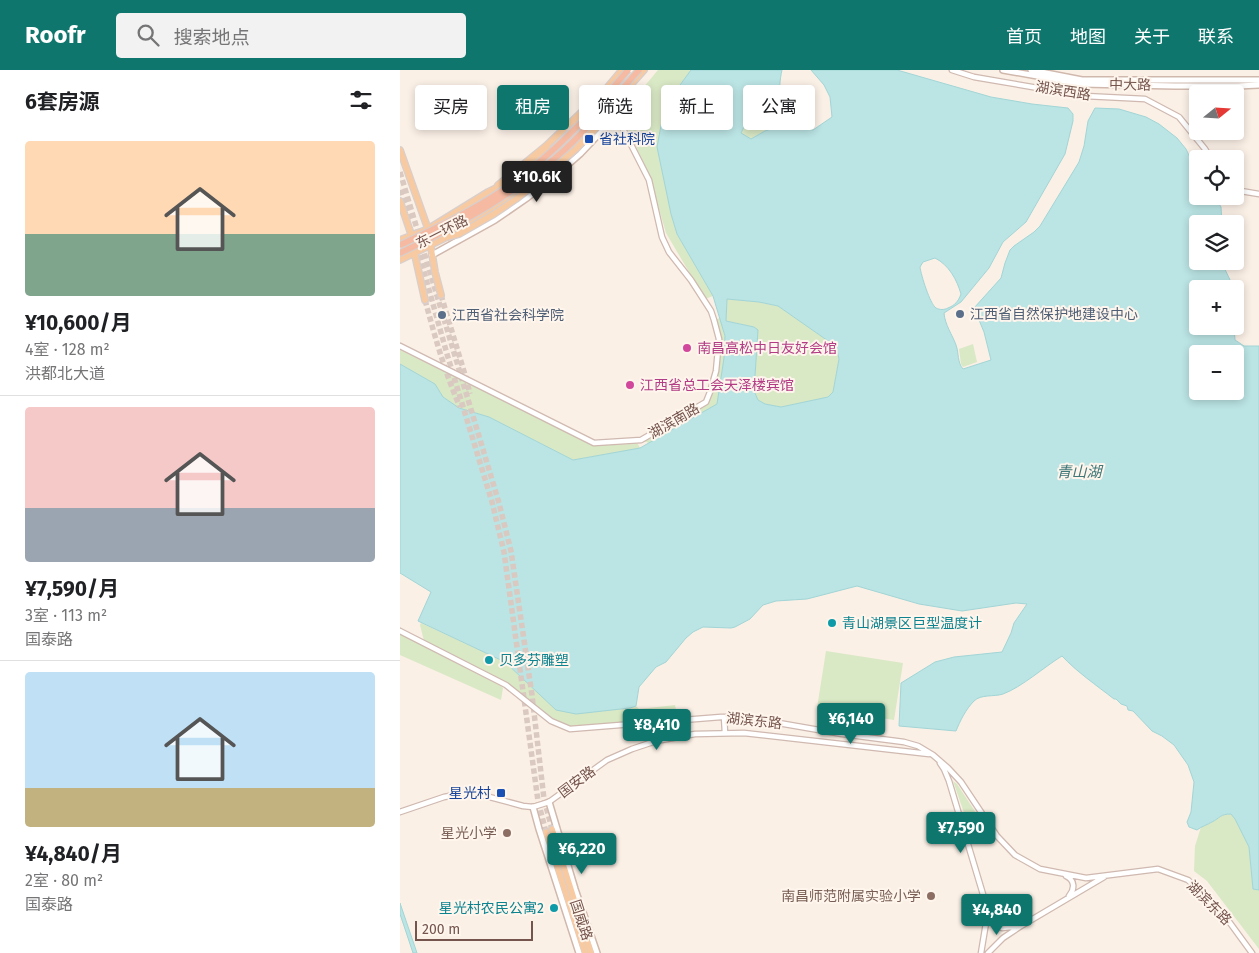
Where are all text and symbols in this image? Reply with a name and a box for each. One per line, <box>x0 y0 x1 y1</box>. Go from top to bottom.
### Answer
search box <box>116 13 466 58</box>
text: Roofr <box>25 21 86 49</box>
icon: search <box>134 21 162 49</box>
text: 搜索地点 <box>174 26 250 49</box>
text: 首页 <box>1006 26 1042 48</box>
text: 地图 <box>1070 26 1106 48</box>
text: 关于 <box>1134 26 1170 48</box>
text: 联系 <box>1198 26 1234 48</box>
street label: 中大路 <box>1109 76 1151 94</box>
street label: 湖滨西路 <box>1034 78 1092 104</box>
chip: 买房 <box>415 85 487 130</box>
chip: 租房 <box>497 85 569 130</box>
chip: 筛选 <box>579 85 651 130</box>
chip: 新上 <box>661 85 733 130</box>
chip: 公寓 <box>743 85 815 130</box>
north arrow <box>1189 85 1244 140</box>
map controls <box>1189 85 1244 400</box>
icon: filters <box>347 86 375 114</box>
text: 6套房源 <box>25 89 100 115</box>
place label: 省社科院 <box>599 131 655 148</box>
marker: 省社科院 <box>583 133 595 145</box>
button: locate <box>1189 150 1244 205</box>
pin: ¥10.6K <box>496 160 578 203</box>
text: ¥10.6K <box>513 167 561 186</box>
icon: home <box>155 174 245 264</box>
street label: 东一环路 <box>413 212 471 252</box>
button: layers <box>1189 215 1244 270</box>
button: + <box>1189 280 1244 335</box>
place label: 江西省自然保护地建设中心 <box>970 306 1138 323</box>
place label: 江西省社会科学院 <box>452 307 564 324</box>
marker: 江西省自然保护地建设中心 <box>954 308 966 320</box>
marker: 江西省社会科学院 <box>436 309 448 321</box>
text: ¥10,600/月 <box>25 310 132 336</box>
text: 4室 · 128 m² <box>25 340 110 359</box>
place label: 南昌高松中日友好会馆 <box>697 340 837 357</box>
marker: 南昌高松中日友好会馆 <box>681 342 693 354</box>
button: − <box>1189 345 1244 400</box>
text: 洪都北大道 <box>25 364 105 383</box>
place label: 江西省总工会天泽楼宾馆 <box>640 377 794 394</box>
marker: 江西省总工会天泽楼宾馆 <box>624 379 636 391</box>
street label: 湖滨南路 <box>646 400 702 442</box>
icon: home <box>155 439 245 529</box>
water label: 青山湖 <box>1056 463 1103 481</box>
text: ¥7,590/月 <box>25 576 119 602</box>
text: 3室 · 113 m² <box>25 606 107 625</box>
place label: 青山湖景区巨型温度计 <box>842 615 982 632</box>
marker: 青山湖景区巨型温度计 <box>826 617 838 629</box>
text: 国泰路 <box>25 630 73 649</box>
place label: 贝多芬雕塑 <box>499 652 569 669</box>
marker: 贝多芬雕塑 <box>483 654 495 666</box>
pin: ¥6,140 <box>810 702 892 745</box>
icon: home <box>155 704 245 794</box>
pin: ¥8,410 <box>616 708 698 751</box>
text: ¥6,140 <box>828 709 874 728</box>
street label: 湖滨东路 <box>725 710 783 732</box>
text: ¥8,410 <box>634 715 680 734</box>
street label: 国安路 <box>555 763 599 801</box>
place label: 星光村 <box>449 785 491 802</box>
marker: 星光村 <box>495 787 507 799</box>
pin: ¥7,590 <box>920 812 1002 854</box>
text: ¥7,590 <box>937 818 985 837</box>
place label: 星光小学 <box>441 825 497 842</box>
marker: 星光小学 <box>501 827 513 839</box>
pin: ¥6,220 <box>541 832 623 875</box>
text: ¥6,220 <box>558 839 606 858</box>
text: ¥4,840/月 <box>25 841 122 867</box>
text: 2室 · 80 m² <box>25 871 103 890</box>
street label: 湖滨东路 <box>1183 877 1235 929</box>
place label: 南昌师范附属实验小学 <box>781 888 921 905</box>
marker: 南昌师范附属实验小学 <box>925 890 937 902</box>
pin: ¥4,840 <box>956 894 1038 936</box>
text: 国泰路 <box>25 895 73 914</box>
street label: 国威路 <box>566 897 596 943</box>
place label: 星光村农民公寓2 <box>439 900 544 917</box>
text: ¥4,840 <box>972 900 1022 919</box>
marker: 星光村农民公寓2 <box>548 902 560 914</box>
scale bar <box>415 918 532 941</box>
text: 200 m <box>422 921 460 938</box>

